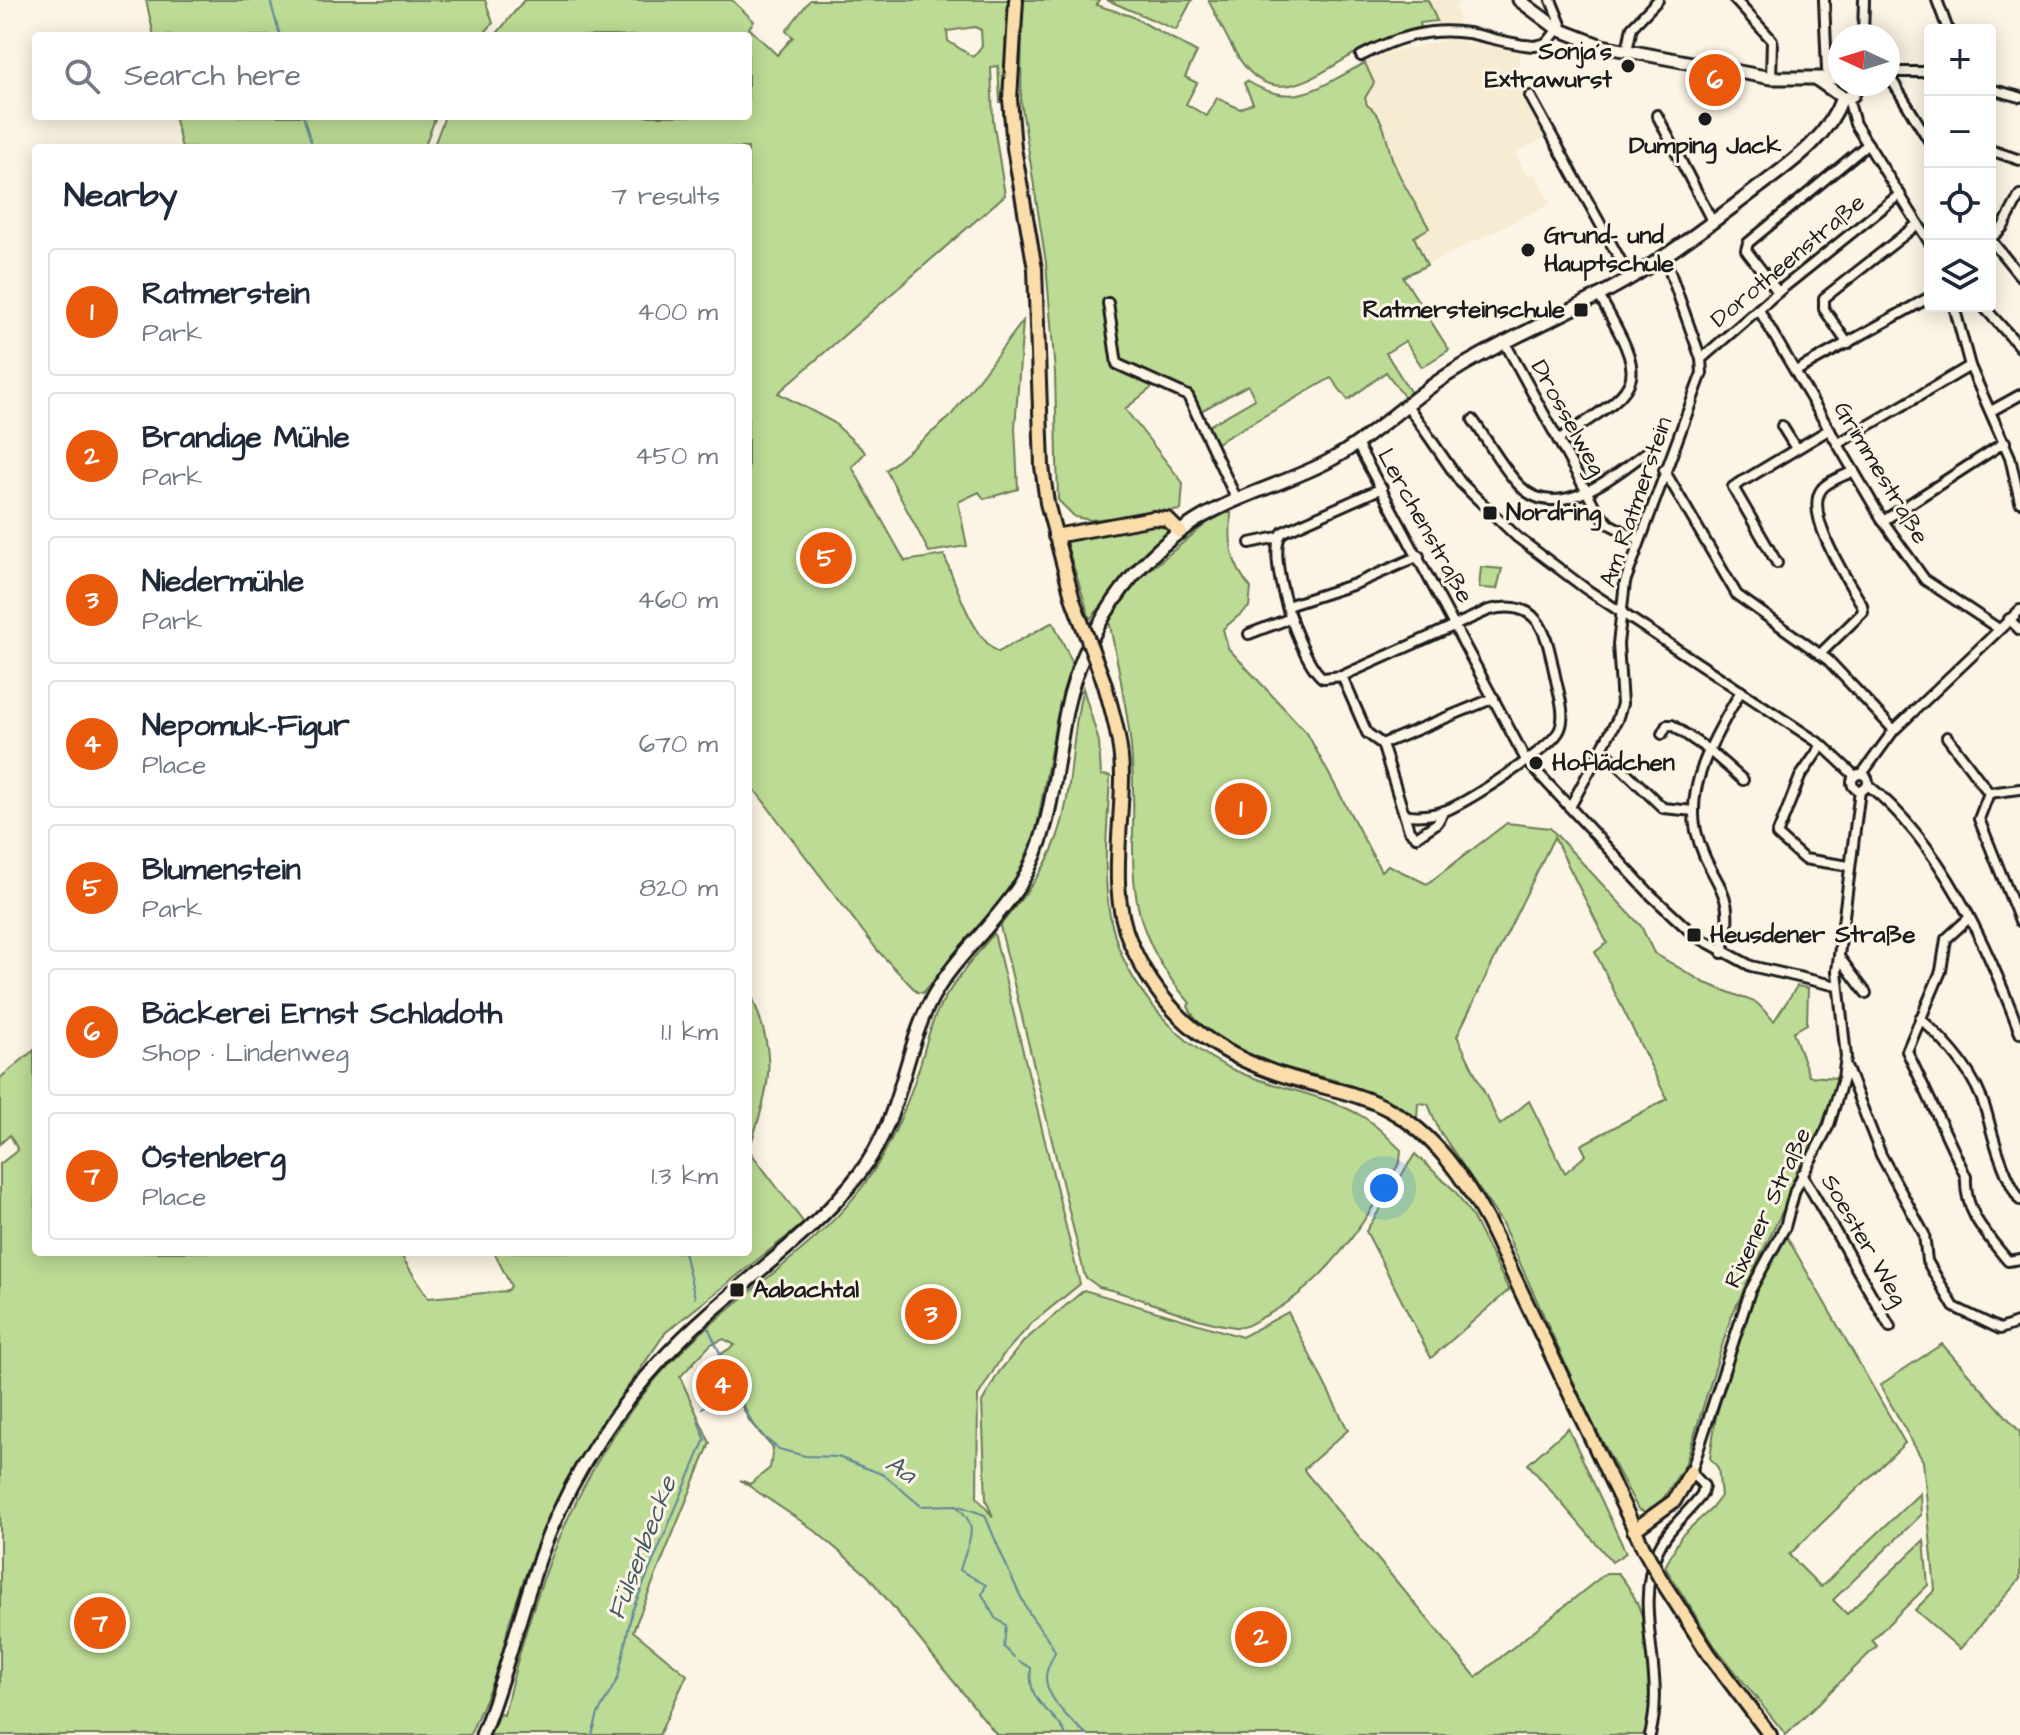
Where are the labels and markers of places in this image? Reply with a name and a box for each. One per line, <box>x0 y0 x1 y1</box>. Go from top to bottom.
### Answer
place label: Sonja´s Extrawurst <box>1485 35 1612 97</box>
pin: 6 <box>1689 50 1741 110</box>
marker: Sonja´s Extrawurst <box>1619 57 1637 75</box>
marker: Dumping Jack <box>1696 110 1714 128</box>
place label: Dumping Jack <box>1629 129 1781 164</box>
place label: Grund- und Hauptschule <box>1544 219 1674 281</box>
marker: Grund- und Hauptschule <box>1519 241 1537 259</box>
place label: Ratmersteinschule <box>1363 293 1565 327</box>
marker: Ratmersteinschule <box>1572 301 1590 319</box>
place label: Nordring <box>1506 496 1602 531</box>
marker: Nordring <box>1481 504 1499 522</box>
pin: 5 <box>800 528 852 588</box>
place label: Hoflädchen <box>1552 746 1675 780</box>
marker: Hoflädchen <box>1527 754 1545 772</box>
pin: 1 <box>1215 779 1267 839</box>
place label: Heusdener Straße <box>1710 918 1916 952</box>
marker: Heusdener Straße <box>1685 926 1703 944</box>
place label: Aabachtal <box>753 1273 859 1307</box>
marker: Aabachtal <box>728 1281 746 1299</box>
pin: 3 <box>905 1284 957 1344</box>
pin: 4 <box>696 1355 748 1415</box>
pin: 7 <box>74 1593 126 1653</box>
pin: 2 <box>1235 1607 1287 1667</box>

